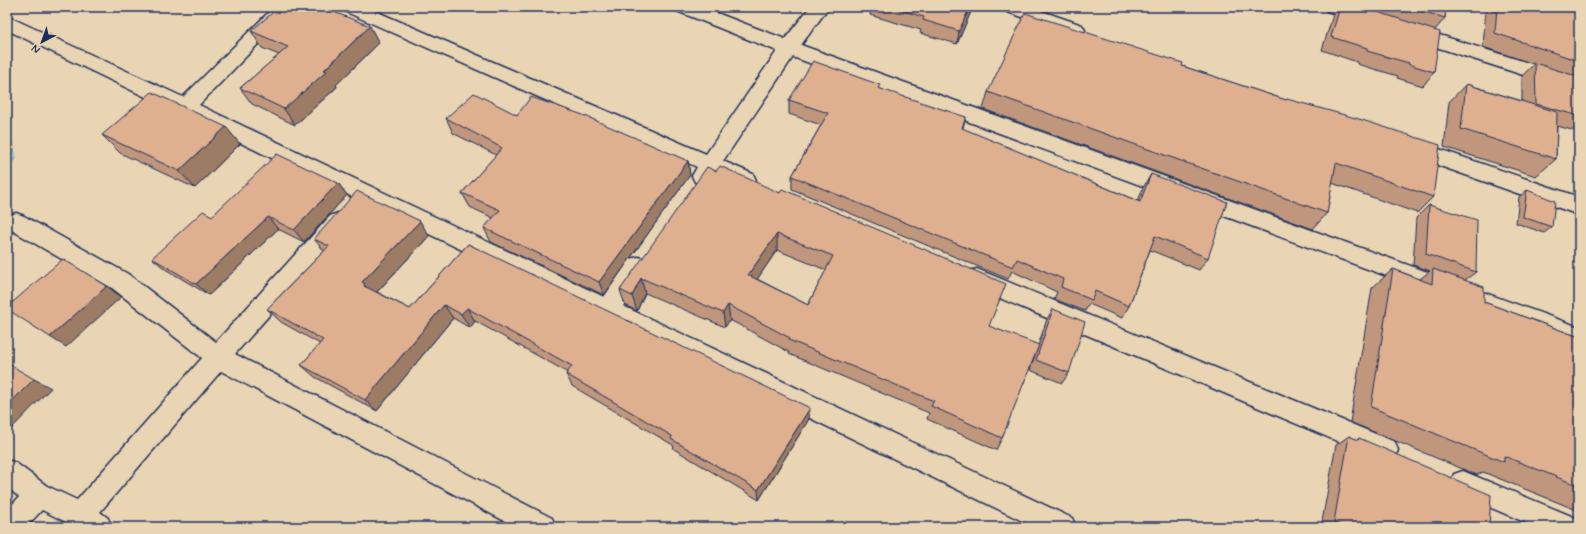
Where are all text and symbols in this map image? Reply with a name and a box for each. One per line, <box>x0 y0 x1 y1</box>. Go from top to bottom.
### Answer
north arrow <box>22 22 62 62</box>
text: N <box>29 41 43 56</box>

